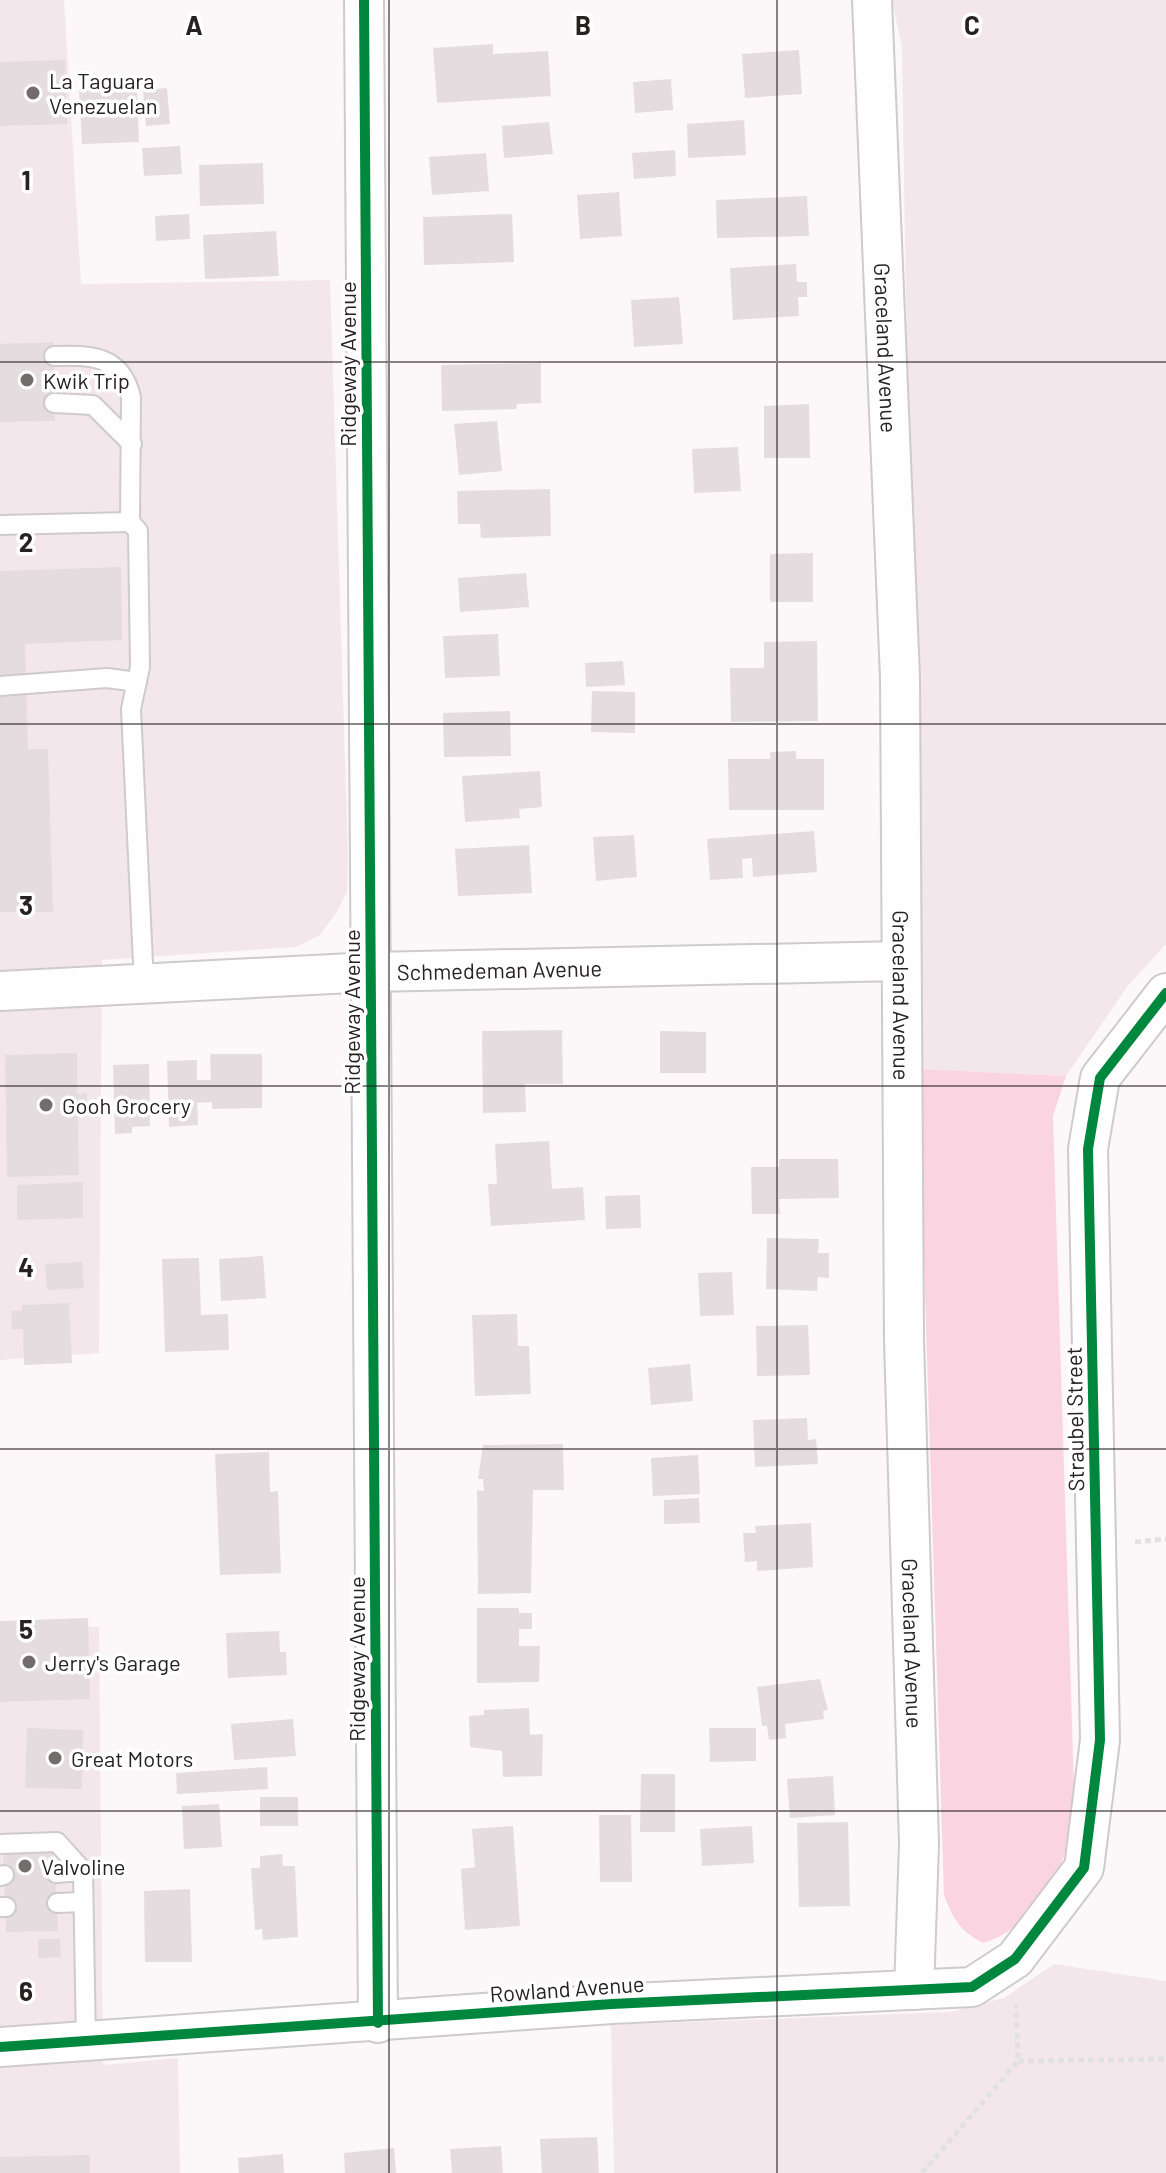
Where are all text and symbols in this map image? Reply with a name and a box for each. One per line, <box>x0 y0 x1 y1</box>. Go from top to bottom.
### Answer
text: A <box>185 9 203 40</box>
text: B <box>575 9 591 40</box>
text: C <box>964 9 980 40</box>
place label: La Taguara Venezuelan <box>49 67 158 118</box>
marker: La Taguara Venezuelan <box>24 84 42 102</box>
text: 1 <box>21 164 31 195</box>
street label: Graceland Avenue <box>870 262 903 433</box>
street label: Ridgeway Avenue <box>334 281 360 447</box>
place label: Kwik Trip <box>43 367 130 393</box>
marker: Kwik Trip <box>18 371 36 389</box>
text: 2 <box>19 526 33 557</box>
text: 3 <box>19 889 33 920</box>
street label: Graceland Avenue <box>888 910 915 1081</box>
street label: Ridgeway Avenue <box>338 929 364 1095</box>
street label: Schmedeman Avenue <box>397 954 602 984</box>
place label: Gooh Grocery <box>62 1092 191 1118</box>
marker: Gooh Grocery <box>37 1096 55 1114</box>
text: 4 <box>18 1251 34 1282</box>
street label: Straubel Street <box>1060 1346 1088 1492</box>
street label: Graceland Avenue <box>897 1558 929 1729</box>
street label: Ridgeway Avenue <box>343 1576 369 1742</box>
text: 5 <box>19 1613 33 1644</box>
place label: Jerry's Garage <box>45 1649 181 1675</box>
marker: Jerry's Garage <box>20 1653 38 1671</box>
place label: Great Motors <box>71 1745 193 1771</box>
marker: Great Motors <box>46 1749 64 1767</box>
place label: Valvoline <box>41 1853 125 1879</box>
marker: Valvoline <box>16 1857 34 1875</box>
street label: Rowland Avenue <box>489 1970 645 2006</box>
text: 6 <box>19 1975 33 2006</box>

